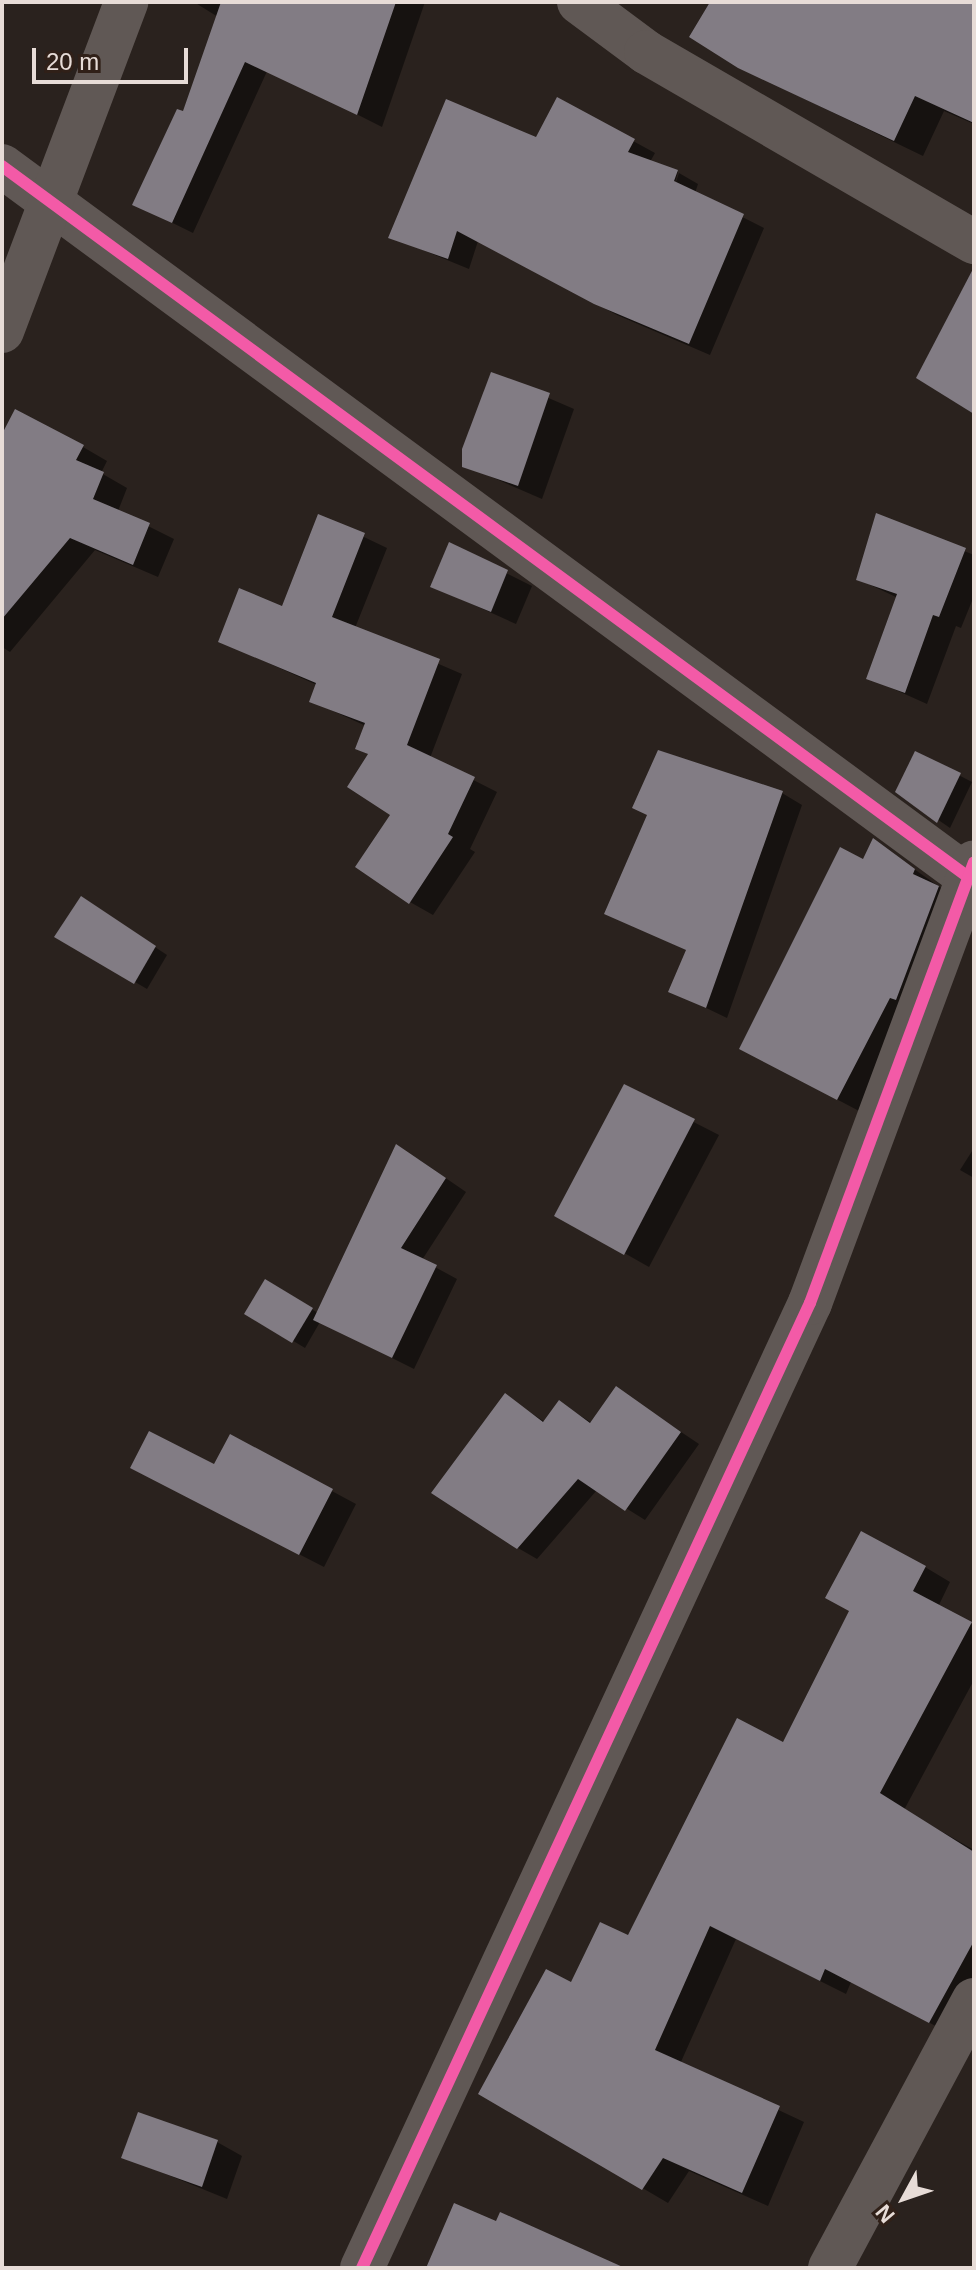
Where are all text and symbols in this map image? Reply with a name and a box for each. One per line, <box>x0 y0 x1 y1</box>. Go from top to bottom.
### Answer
scale bar <box>36 32 192 82</box>
text: 20 m <box>46 48 99 75</box>
north arrow <box>864 2158 944 2238</box>
text: N <box>871 2200 900 2228</box>

